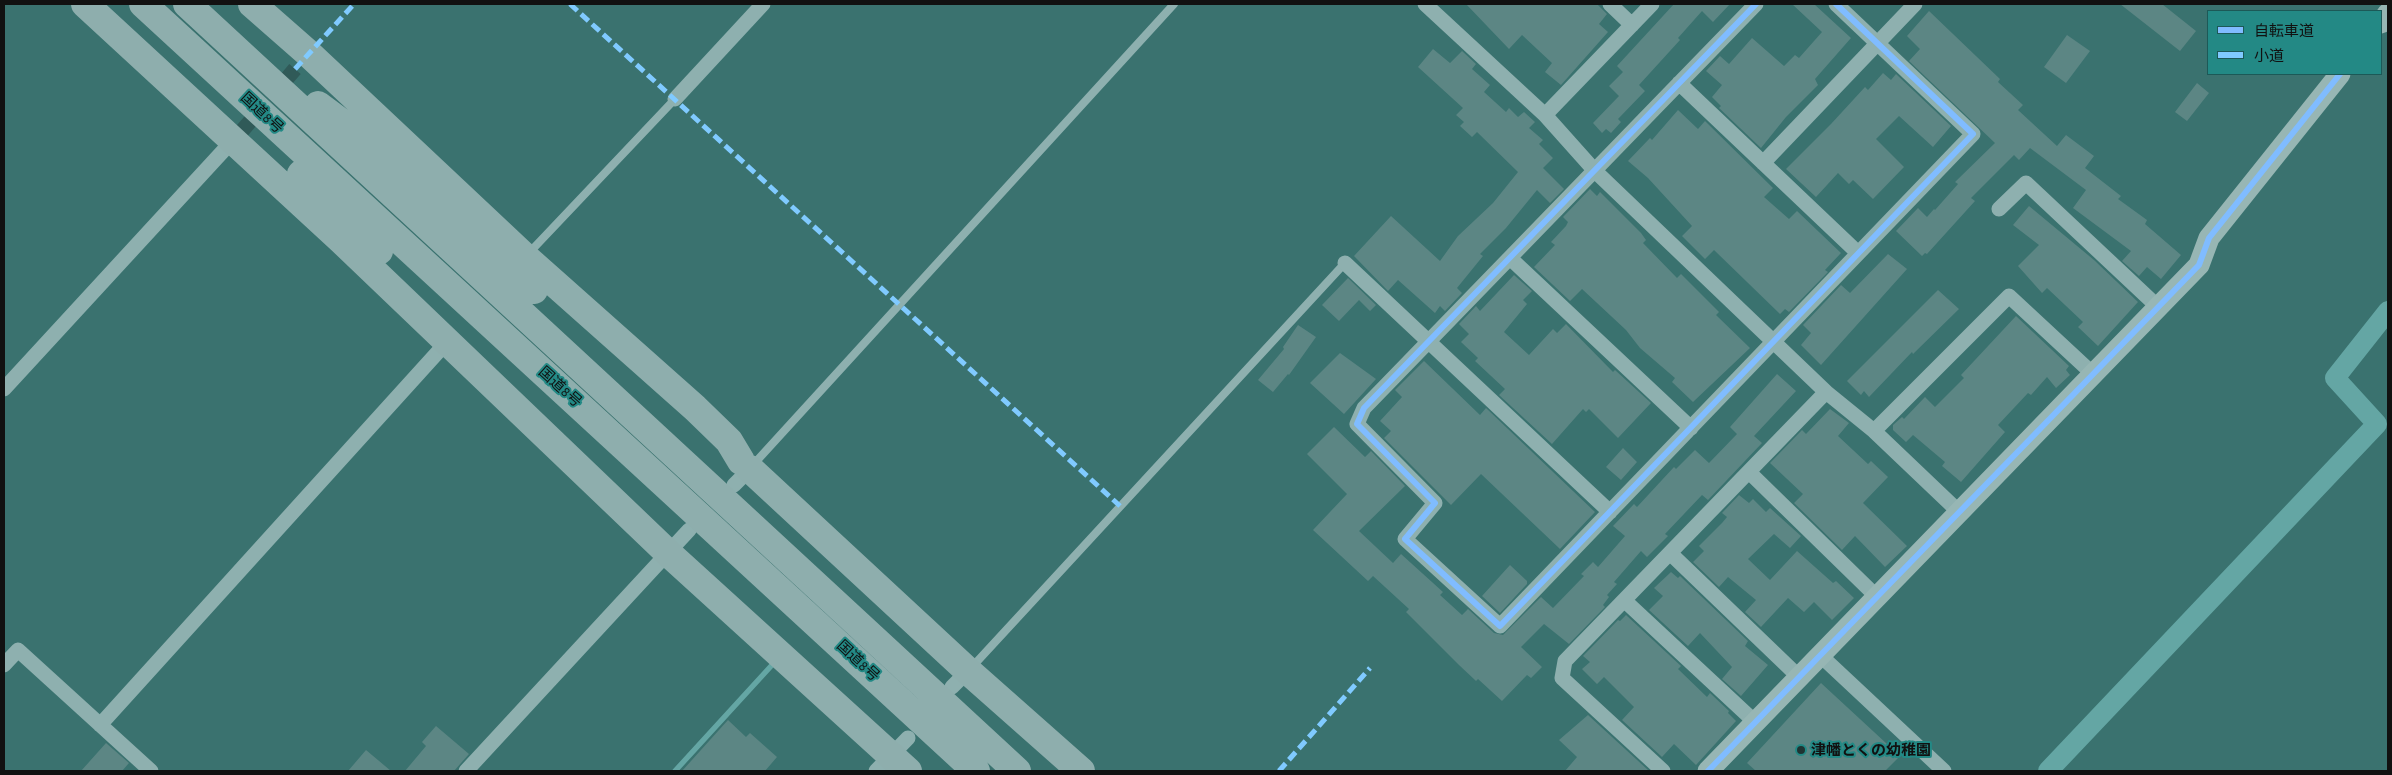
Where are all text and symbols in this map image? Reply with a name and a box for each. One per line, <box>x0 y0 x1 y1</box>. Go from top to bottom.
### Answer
legend <box>2207 10 2382 75</box>
text: 自転車道 <box>2254 24 2314 39</box>
text: 小道 <box>2254 49 2284 64</box>
street label: 国道8号 <box>237 89 287 137</box>
street label: 国道8号 <box>535 363 585 411</box>
street label: 国道8号 <box>833 637 883 685</box>
place label: 津幡とくの幼稚園 <box>1811 741 1931 759</box>
marker: 津幡とくの幼稚園 <box>1795 744 1807 756</box>

